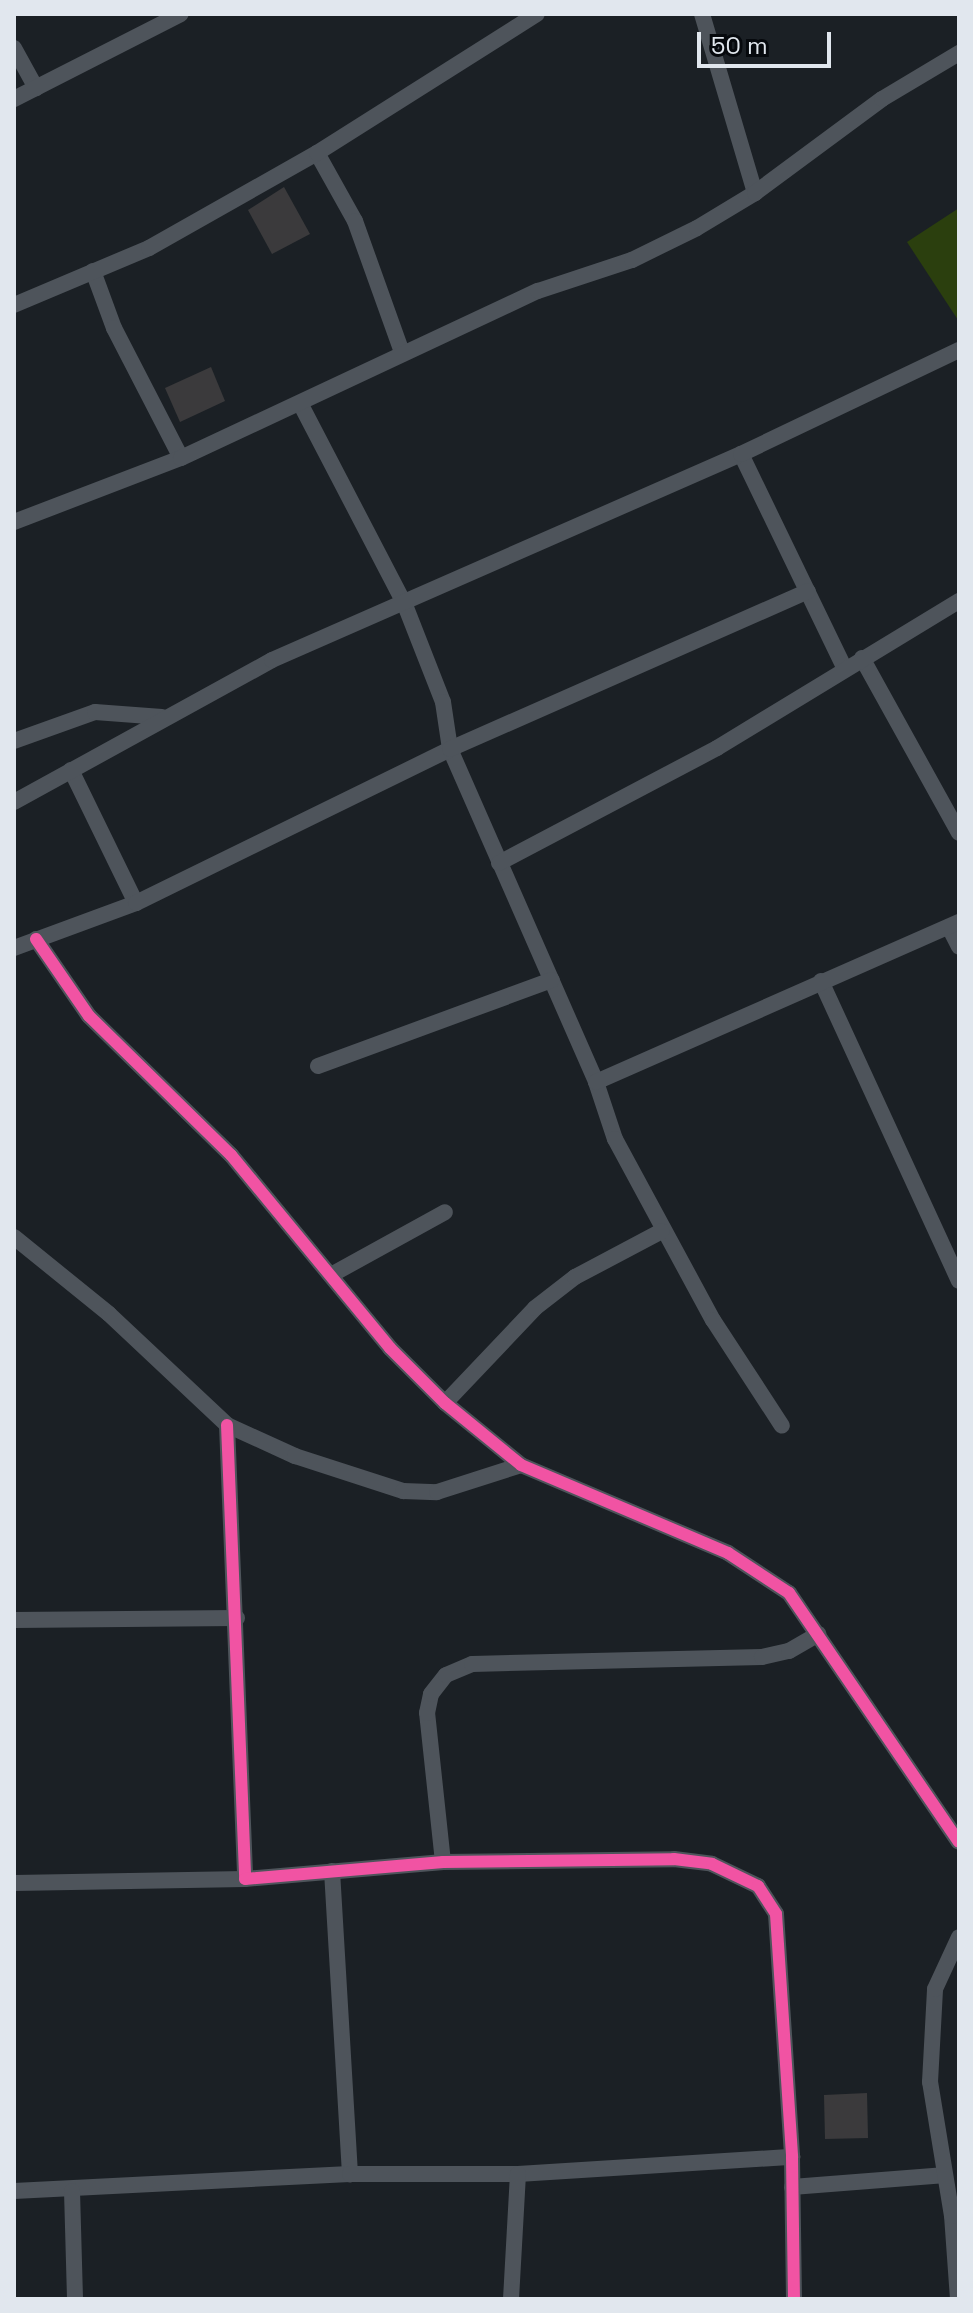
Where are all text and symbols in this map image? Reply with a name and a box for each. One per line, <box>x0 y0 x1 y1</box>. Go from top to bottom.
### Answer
scale bar <box>701 16 835 66</box>
text: 50 m <box>711 30 768 61</box>

